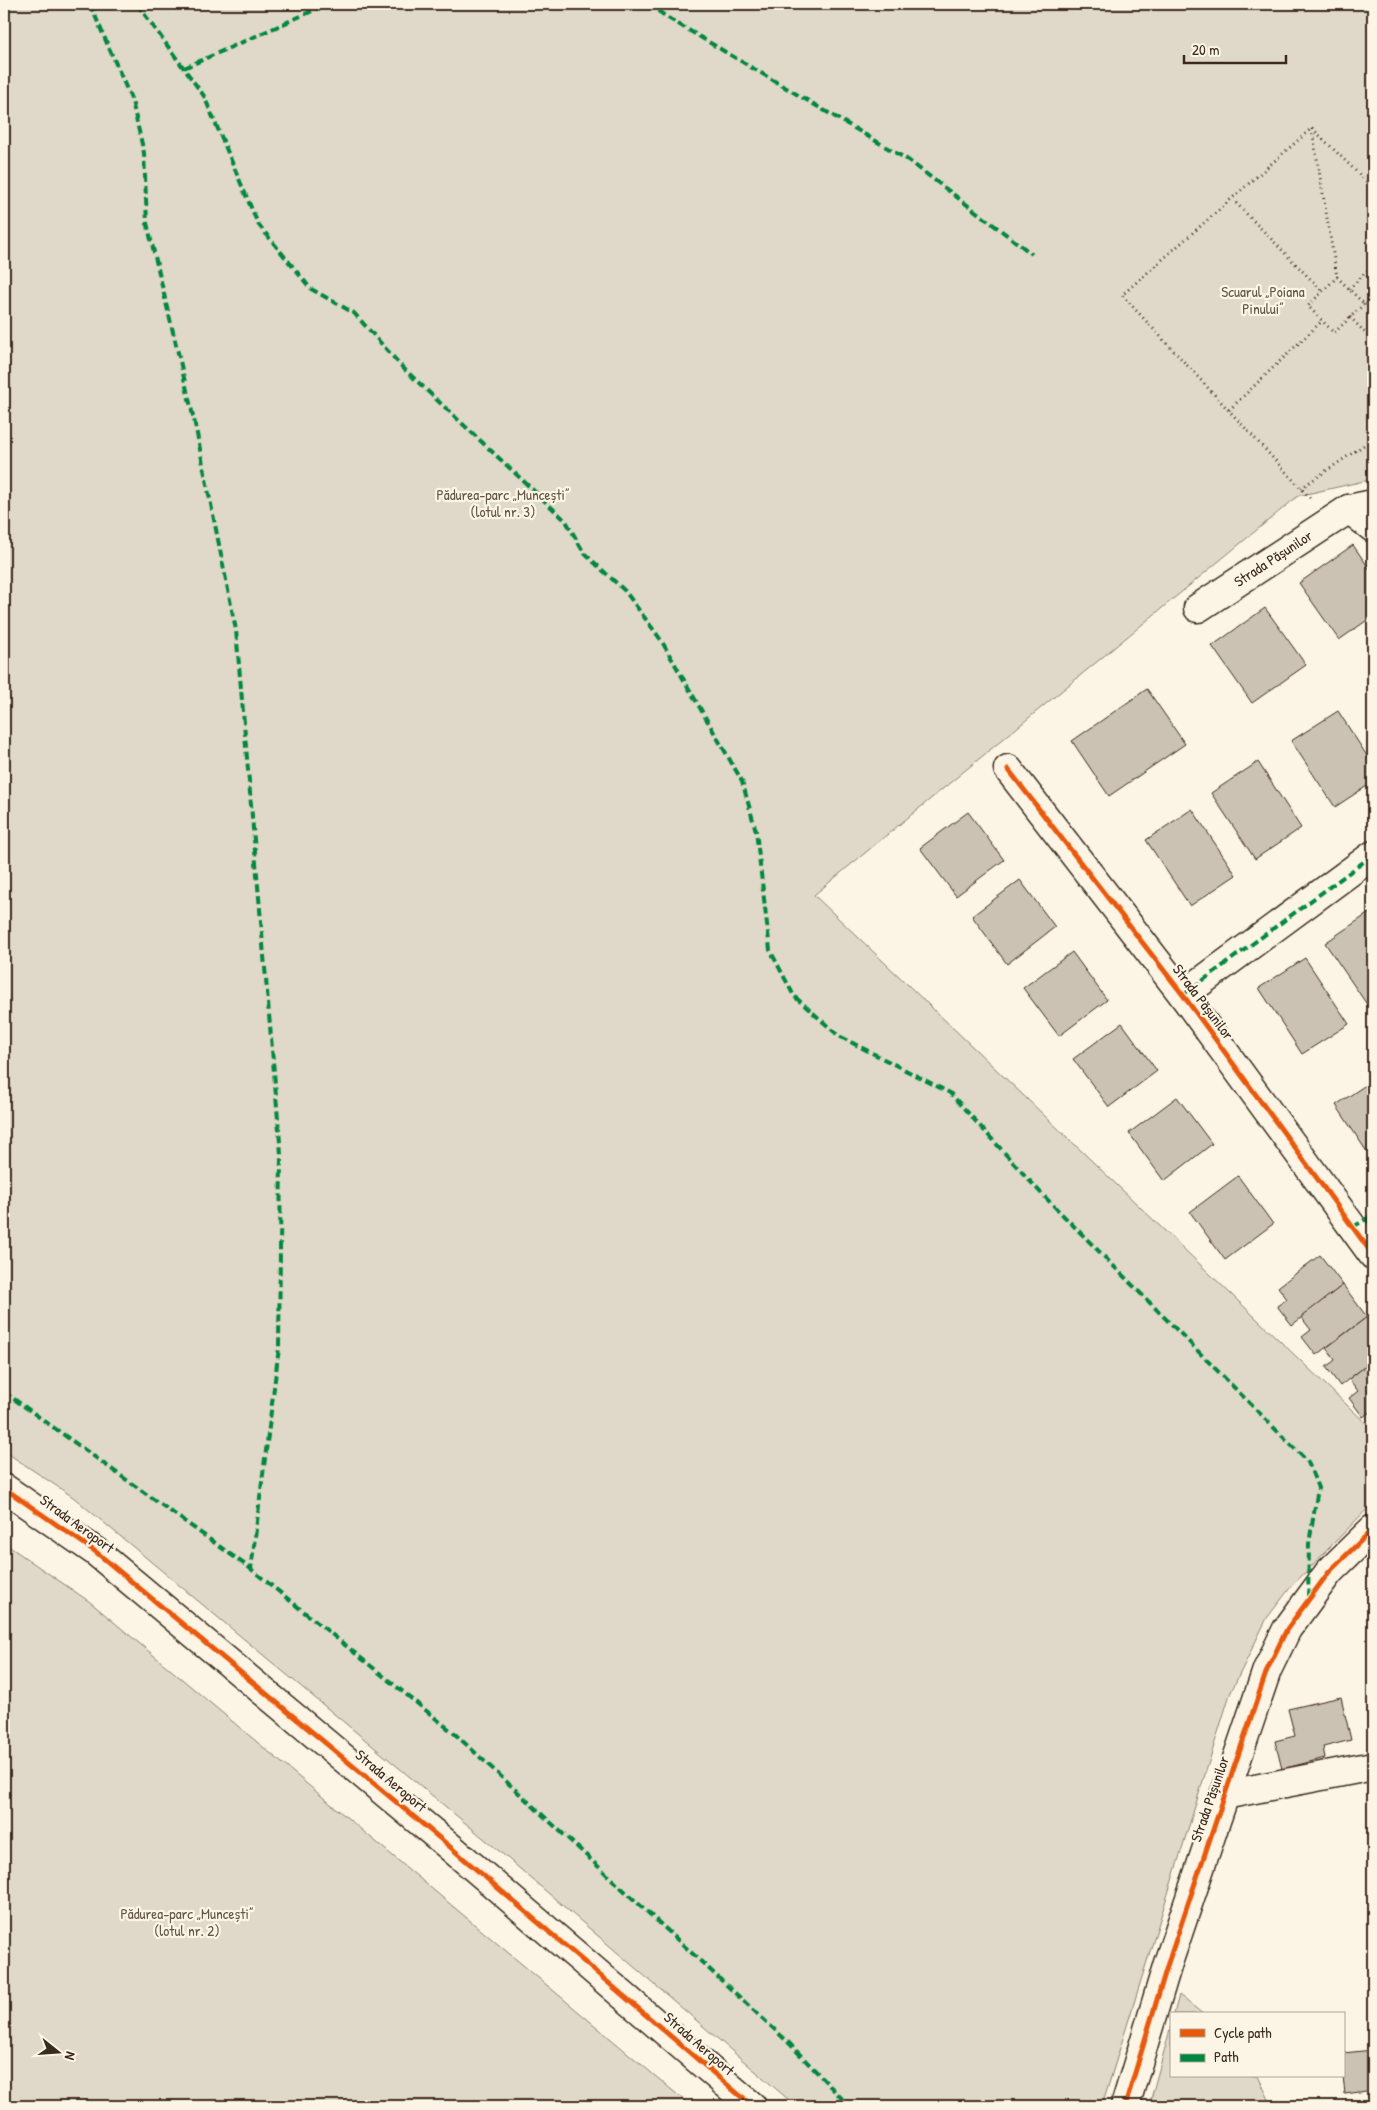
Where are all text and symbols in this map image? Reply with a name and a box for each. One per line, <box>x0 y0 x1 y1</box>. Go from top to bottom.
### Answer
scale bar <box>1184 32 1287 64</box>
text: 20 m <box>1192 39 1219 60</box>
park label: Scuarul „Poiana Pinului” <box>1221 281 1305 319</box>
park label: Pădurea-parc „Muncești” (lotul nr. 3) <box>437 484 570 522</box>
street label: Strada Pășunilor <box>1230 525 1316 592</box>
street label: Strada Pășunilor <box>1168 960 1239 1044</box>
street label: Strada Aeroport <box>36 1489 119 1558</box>
street label: Strada Aeroport <box>351 1744 432 1817</box>
street label: Strada Pășunilor <box>1185 1753 1234 1845</box>
park label: Pădurea-parc „Muncești” (lotul nr. 2) <box>121 1903 254 1941</box>
street label: Strada Aeroport <box>659 2007 740 2081</box>
legend <box>1170 2012 1344 2078</box>
text: Cycle path <box>1214 2022 1272 2043</box>
north arrow <box>32 2028 82 2078</box>
text: Path <box>1214 2046 1239 2067</box>
text: N <box>61 2050 81 2063</box>

